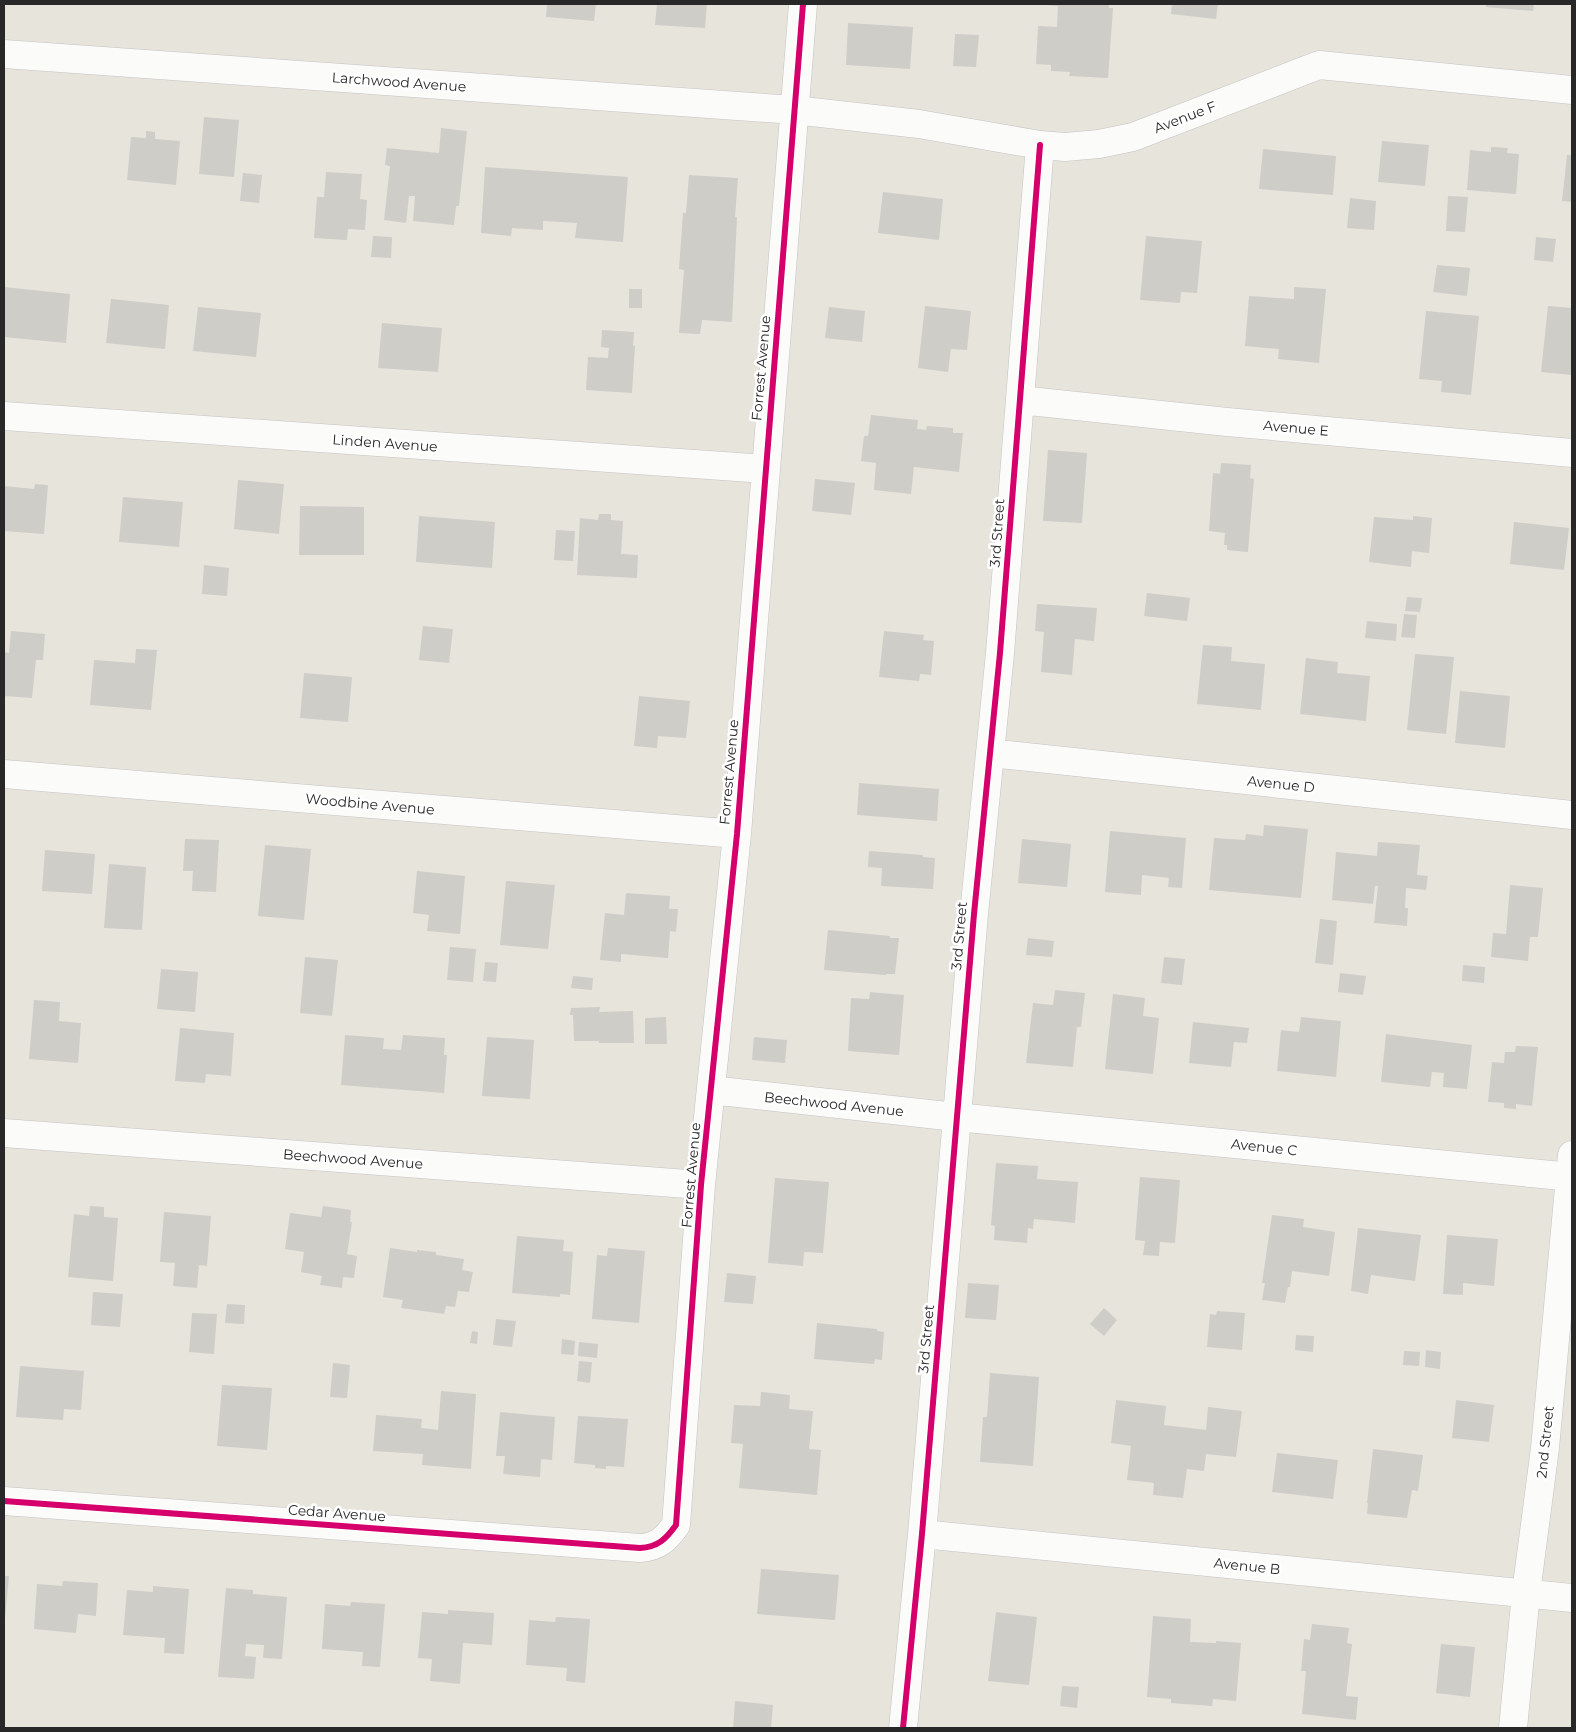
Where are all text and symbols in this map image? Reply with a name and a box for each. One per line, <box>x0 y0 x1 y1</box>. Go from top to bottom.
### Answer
street label: Larchwood Avenue <box>331 68 467 96</box>
street label: Avenue F <box>1151 97 1219 137</box>
street label: Forrest Avenue <box>747 315 775 421</box>
street label: Avenue E <box>1262 416 1330 440</box>
street label: Linden Avenue <box>332 430 438 456</box>
street label: 3rd Street <box>986 498 1008 568</box>
street label: Forrest Avenue <box>715 719 743 825</box>
street label: Avenue D <box>1246 771 1316 797</box>
street label: Woodbine Avenue <box>305 789 435 819</box>
street label: 3rd Street <box>947 901 971 971</box>
street label: Beechwood Avenue <box>763 1088 905 1120</box>
street label: Forrest Avenue <box>677 1122 705 1228</box>
street label: Avenue C <box>1230 1135 1298 1159</box>
street label: Beechwood Avenue <box>282 1145 424 1173</box>
street label: 3rd Street <box>914 1304 938 1374</box>
street label: 2nd Street <box>1532 1404 1558 1479</box>
street label: Cedar Avenue <box>288 1501 386 1525</box>
street label: Avenue B <box>1213 1554 1281 1578</box>

